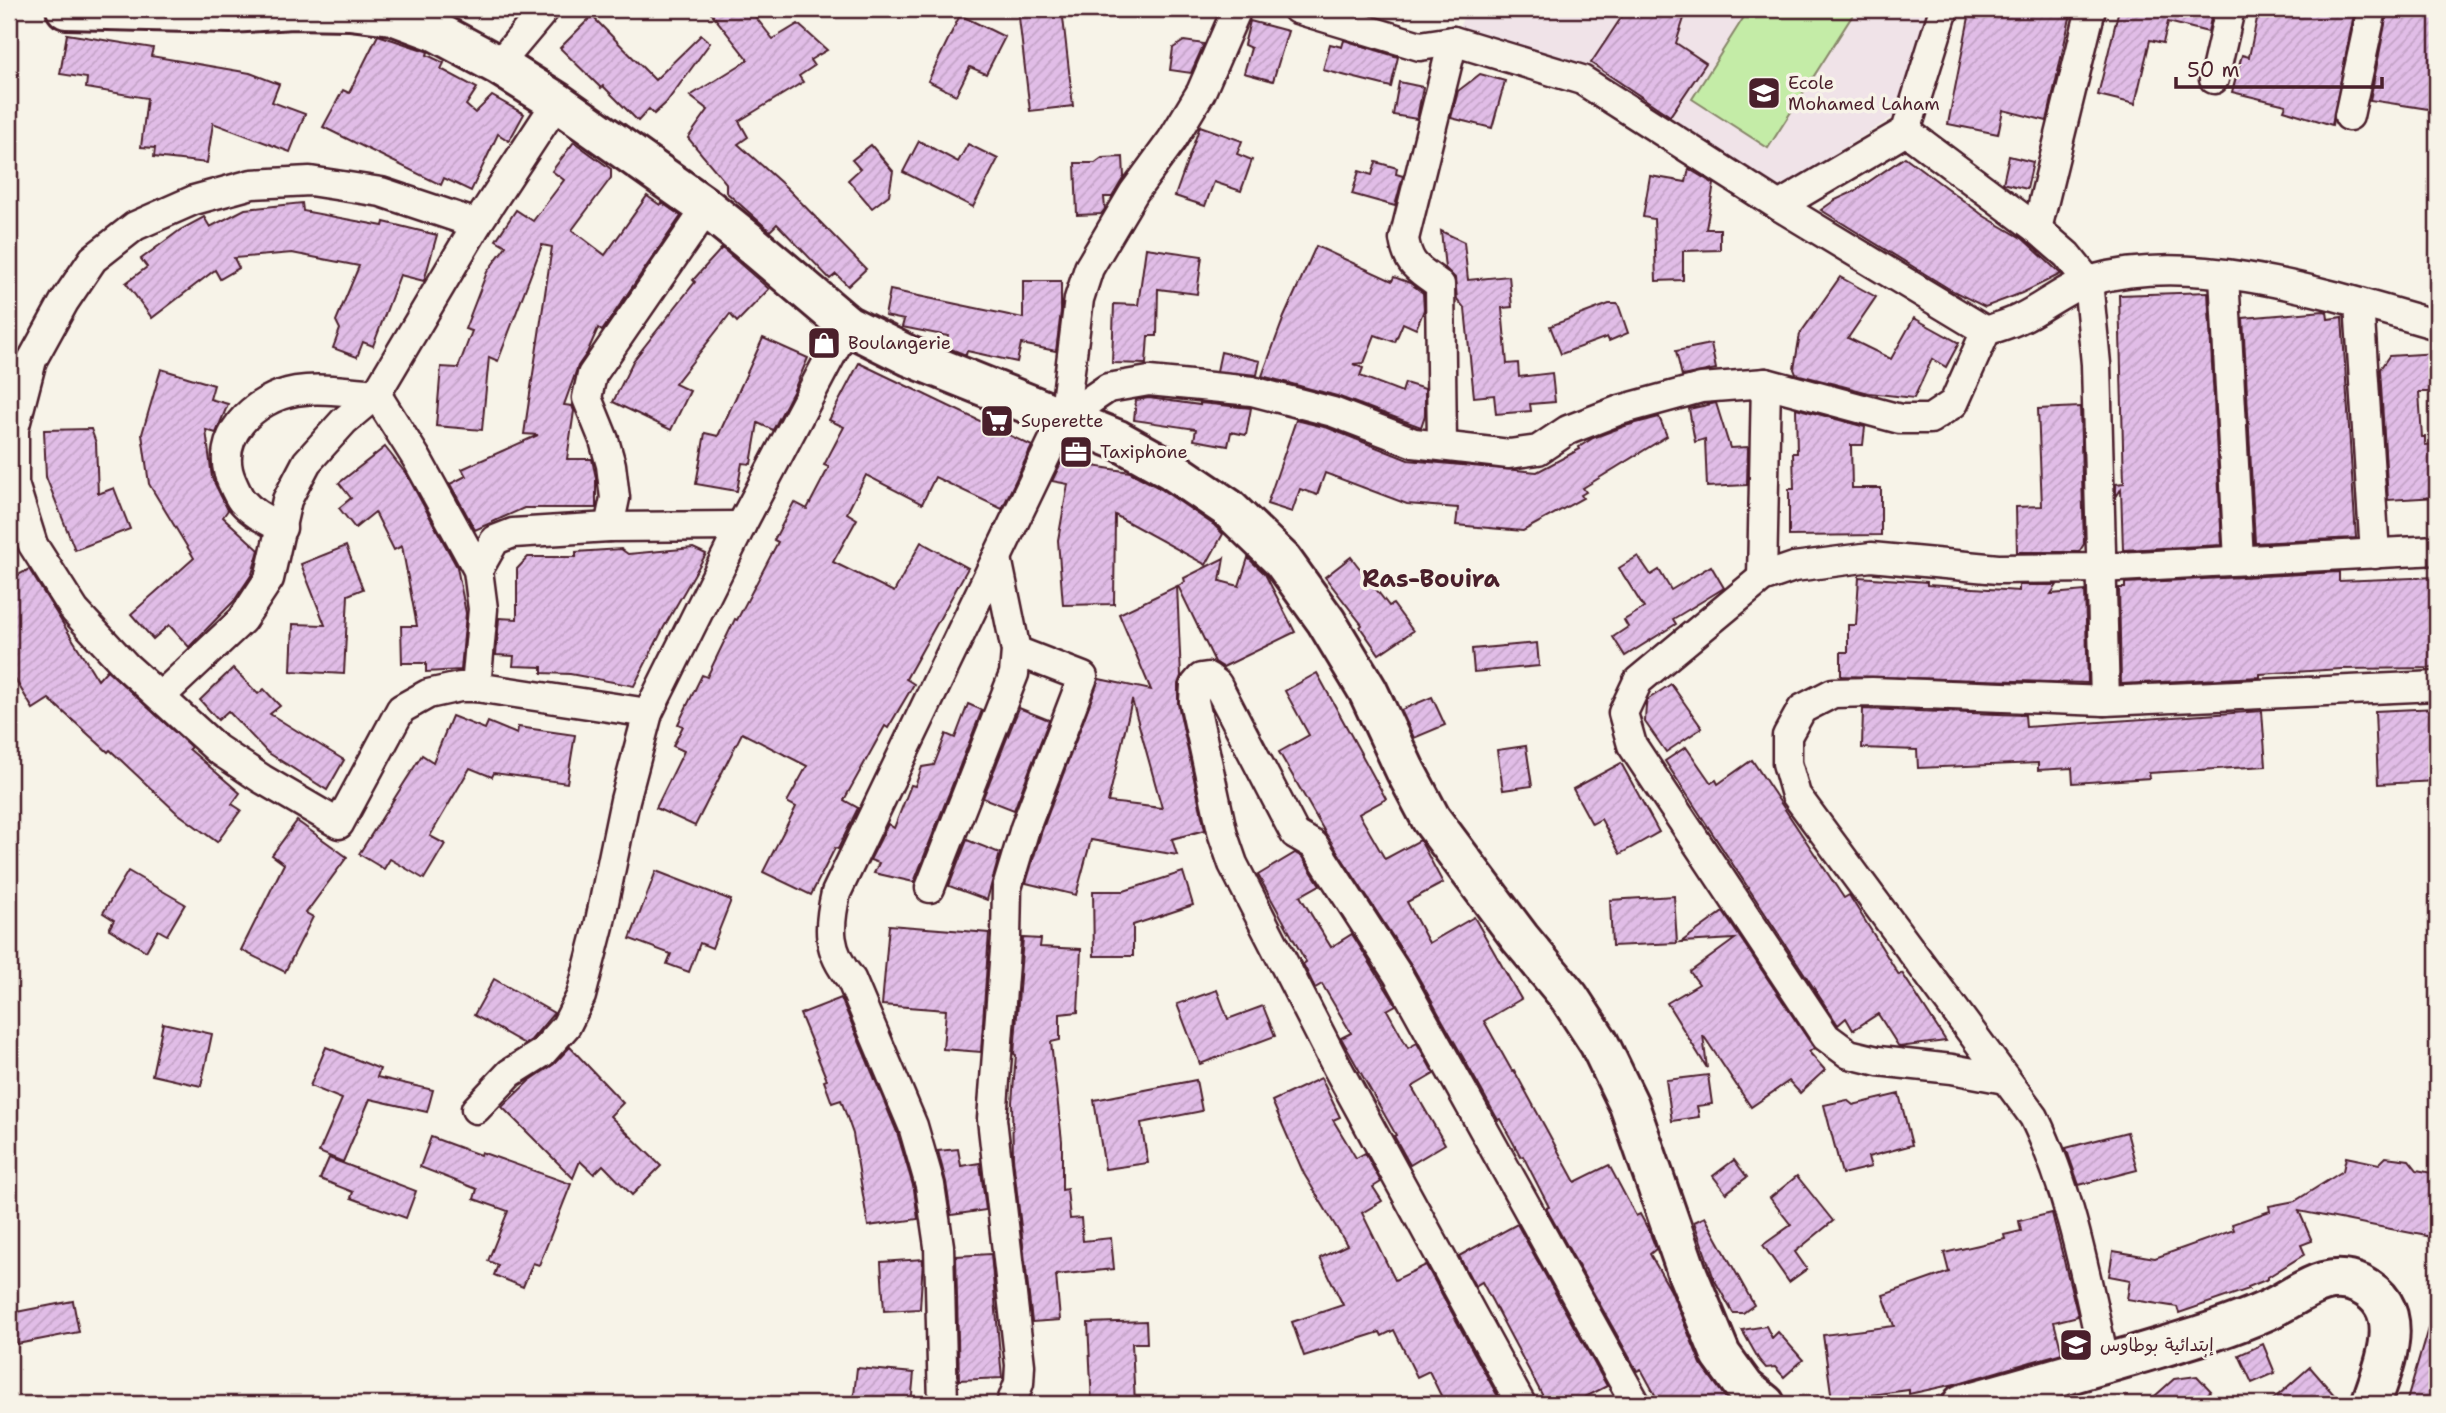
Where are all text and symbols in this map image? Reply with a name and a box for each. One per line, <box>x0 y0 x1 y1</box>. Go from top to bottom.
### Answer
scale bar <box>2176 46 2383 90</box>
text: 50 m <box>2187 56 2240 84</box>
place label: Ecole Mohamed Laham <box>1788 71 1940 116</box>
school or university icon: Ecole Mohamed Laham <box>1745 74 1783 112</box>
shop icon: Boulangerie <box>805 324 843 362</box>
place label: Boulangerie <box>848 331 951 355</box>
supermarket icon: Superette <box>978 402 1016 440</box>
place label: Superette <box>1021 409 1103 433</box>
office icon: Taxiphone <box>1057 433 1095 471</box>
place label: Taxiphone <box>1100 440 1188 464</box>
district label: Ras-Bouira <box>1362 563 1501 595</box>
school or university icon: إبتدائية بوطاوس <box>2057 1326 2095 1364</box>
place label: إبتدائية بوطاوس <box>2100 1333 2214 1357</box>

